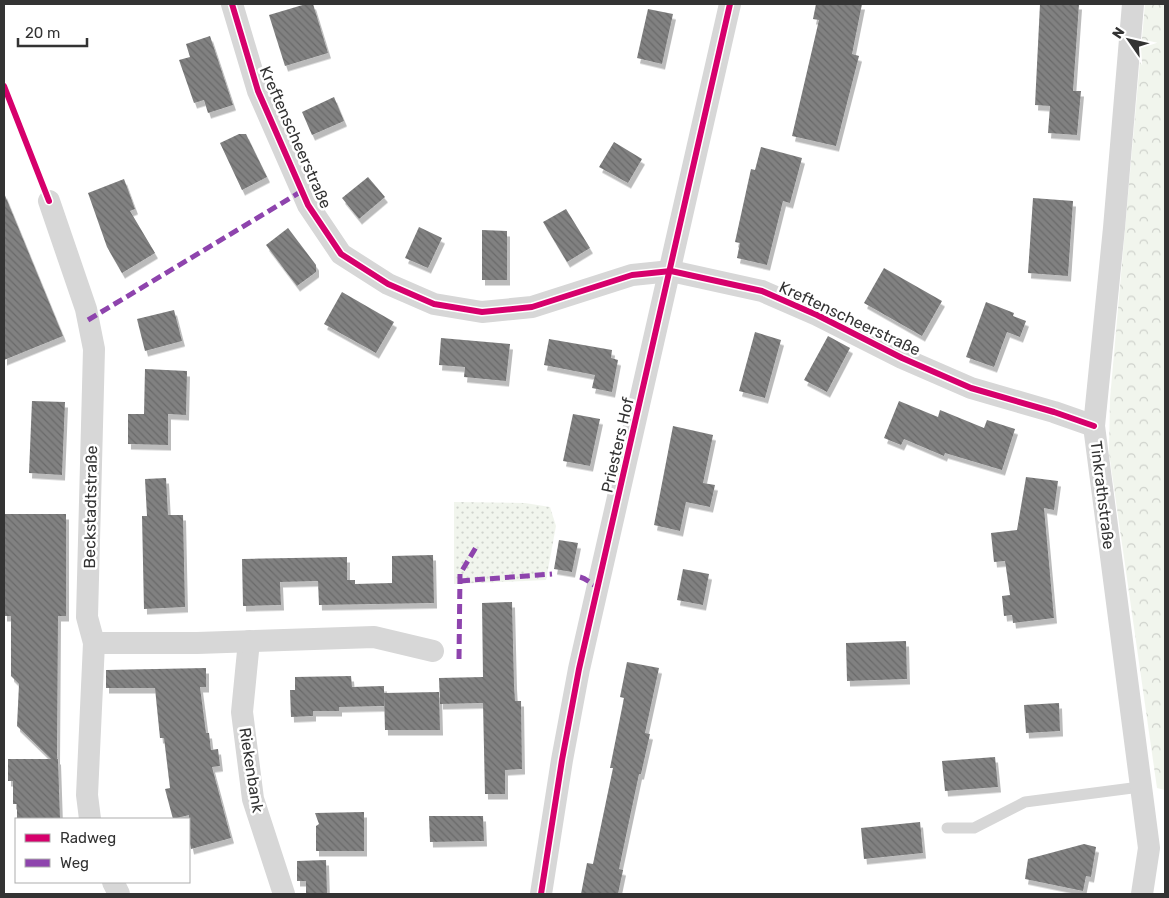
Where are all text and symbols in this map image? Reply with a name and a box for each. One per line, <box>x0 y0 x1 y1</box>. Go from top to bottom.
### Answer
scale bar <box>18 15 86 47</box>
north arrow <box>1104 15 1154 65</box>
text: 20 m <box>25 24 60 42</box>
text: N <box>1109 24 1129 42</box>
street label: Kreftenscheerstraße <box>256 63 336 211</box>
street label: Kreftenscheerstraße <box>776 277 924 360</box>
street label: Priesters Hof <box>597 395 638 495</box>
street label: Tinkrathstraße <box>1086 440 1119 551</box>
street label: Beckstadtstraße <box>80 445 101 569</box>
street label: Riekenbank <box>235 726 268 815</box>
legend <box>15 818 190 883</box>
text: Radweg <box>60 829 116 847</box>
text: Weg <box>60 854 89 872</box>

